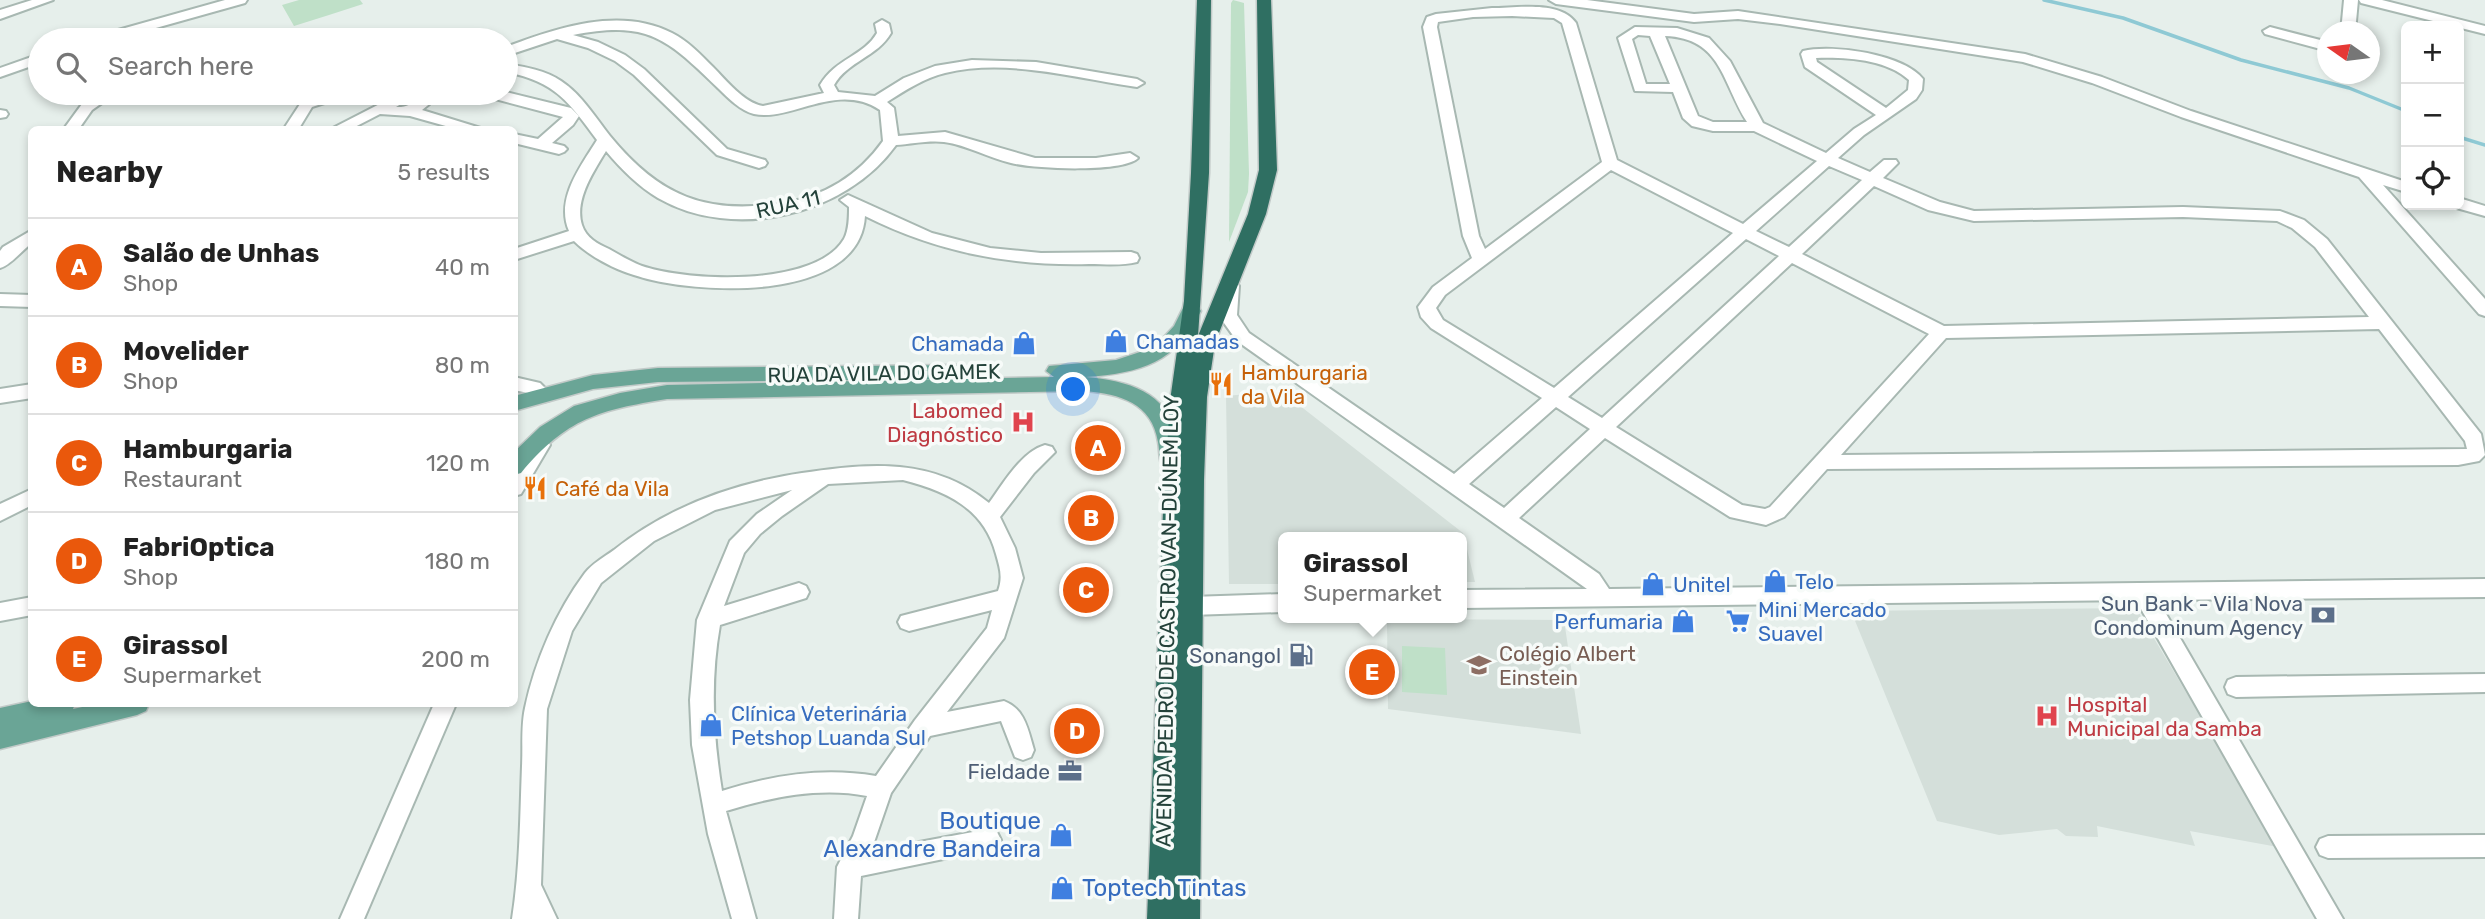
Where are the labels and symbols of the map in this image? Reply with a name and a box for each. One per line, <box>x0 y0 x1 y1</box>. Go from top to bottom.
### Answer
north arrow <box>2317 21 2380 84</box>
street label: RUA 11 <box>754 185 822 223</box>
shop icon: Chamadas <box>1102 327 1130 355</box>
shop icon: Chamada <box>1010 329 1038 357</box>
place label: Chamadas <box>1136 329 1239 354</box>
place label: Chamada <box>911 331 1004 356</box>
street label: RUA DA VILA DO GAMEK <box>767 358 1001 388</box>
place label: Hamburgaria da Vila <box>1241 360 1368 409</box>
restaurant icon: Hamburgaria da Vila <box>1207 370 1235 398</box>
your location <box>1056 372 1090 406</box>
street label: AVENIDA PEDRO DE CASTRO VAN-DÚNEM LOY <box>1151 395 1183 847</box>
place label: Labomed Diagnóstico <box>887 398 1003 447</box>
hospital icon: Labomed Diagnóstico <box>1009 408 1037 436</box>
pin: A <box>1075 422 1121 474</box>
restaurant icon: Café da Vila <box>521 474 549 502</box>
place label: Café da Vila <box>555 476 669 501</box>
pin: B <box>1068 492 1114 544</box>
pin: C <box>1063 564 1109 616</box>
shop icon: Telo <box>1761 567 1789 595</box>
place label: Telo <box>1795 569 1834 594</box>
shop icon: Unitel <box>1639 570 1667 598</box>
place label: Unitel <box>1673 572 1731 597</box>
place label: Sun Bank - Vila Nova Condominum Agency <box>2093 591 2303 640</box>
place label: Mini Mercado Suavel <box>1758 597 1887 646</box>
bank icon: Sun Bank - Vila Nova Condominum Agency <box>2309 601 2337 629</box>
shop icon: Perfumaria <box>1669 607 1697 635</box>
supermarket icon: Mini Mercado Suavel <box>1724 607 1752 635</box>
place label: Perfumaria <box>1554 609 1663 634</box>
fuel station icon: Sonangol <box>1287 641 1315 669</box>
place label: Colégio Albert Einstein <box>1499 641 1636 690</box>
place label: Sonangol <box>1189 643 1281 668</box>
pin: E <box>1349 646 1395 698</box>
school or university icon: Colégio Albert Einstein <box>1465 651 1493 679</box>
place label: Hospital Municipal da Samba <box>2067 692 2262 741</box>
place label: Clínica Veterinária Petshop Luanda Sul <box>731 701 926 750</box>
hospital icon: Hospital Municipal da Samba <box>2033 702 2061 730</box>
pin: D <box>1054 705 1100 757</box>
shop icon: Clínica Veterinária Petshop Luanda Sul <box>697 711 725 739</box>
office icon: Fieldade <box>1056 757 1084 785</box>
place label: Fieldade <box>967 759 1050 784</box>
place label: Boutique Alexandre Bandeira <box>823 807 1041 863</box>
shop icon: Boutique Alexandre Bandeira <box>1047 821 1075 849</box>
shop icon: Toptech Tintas <box>1048 874 1076 902</box>
place label: Toptech Tintas <box>1082 874 1246 902</box>

